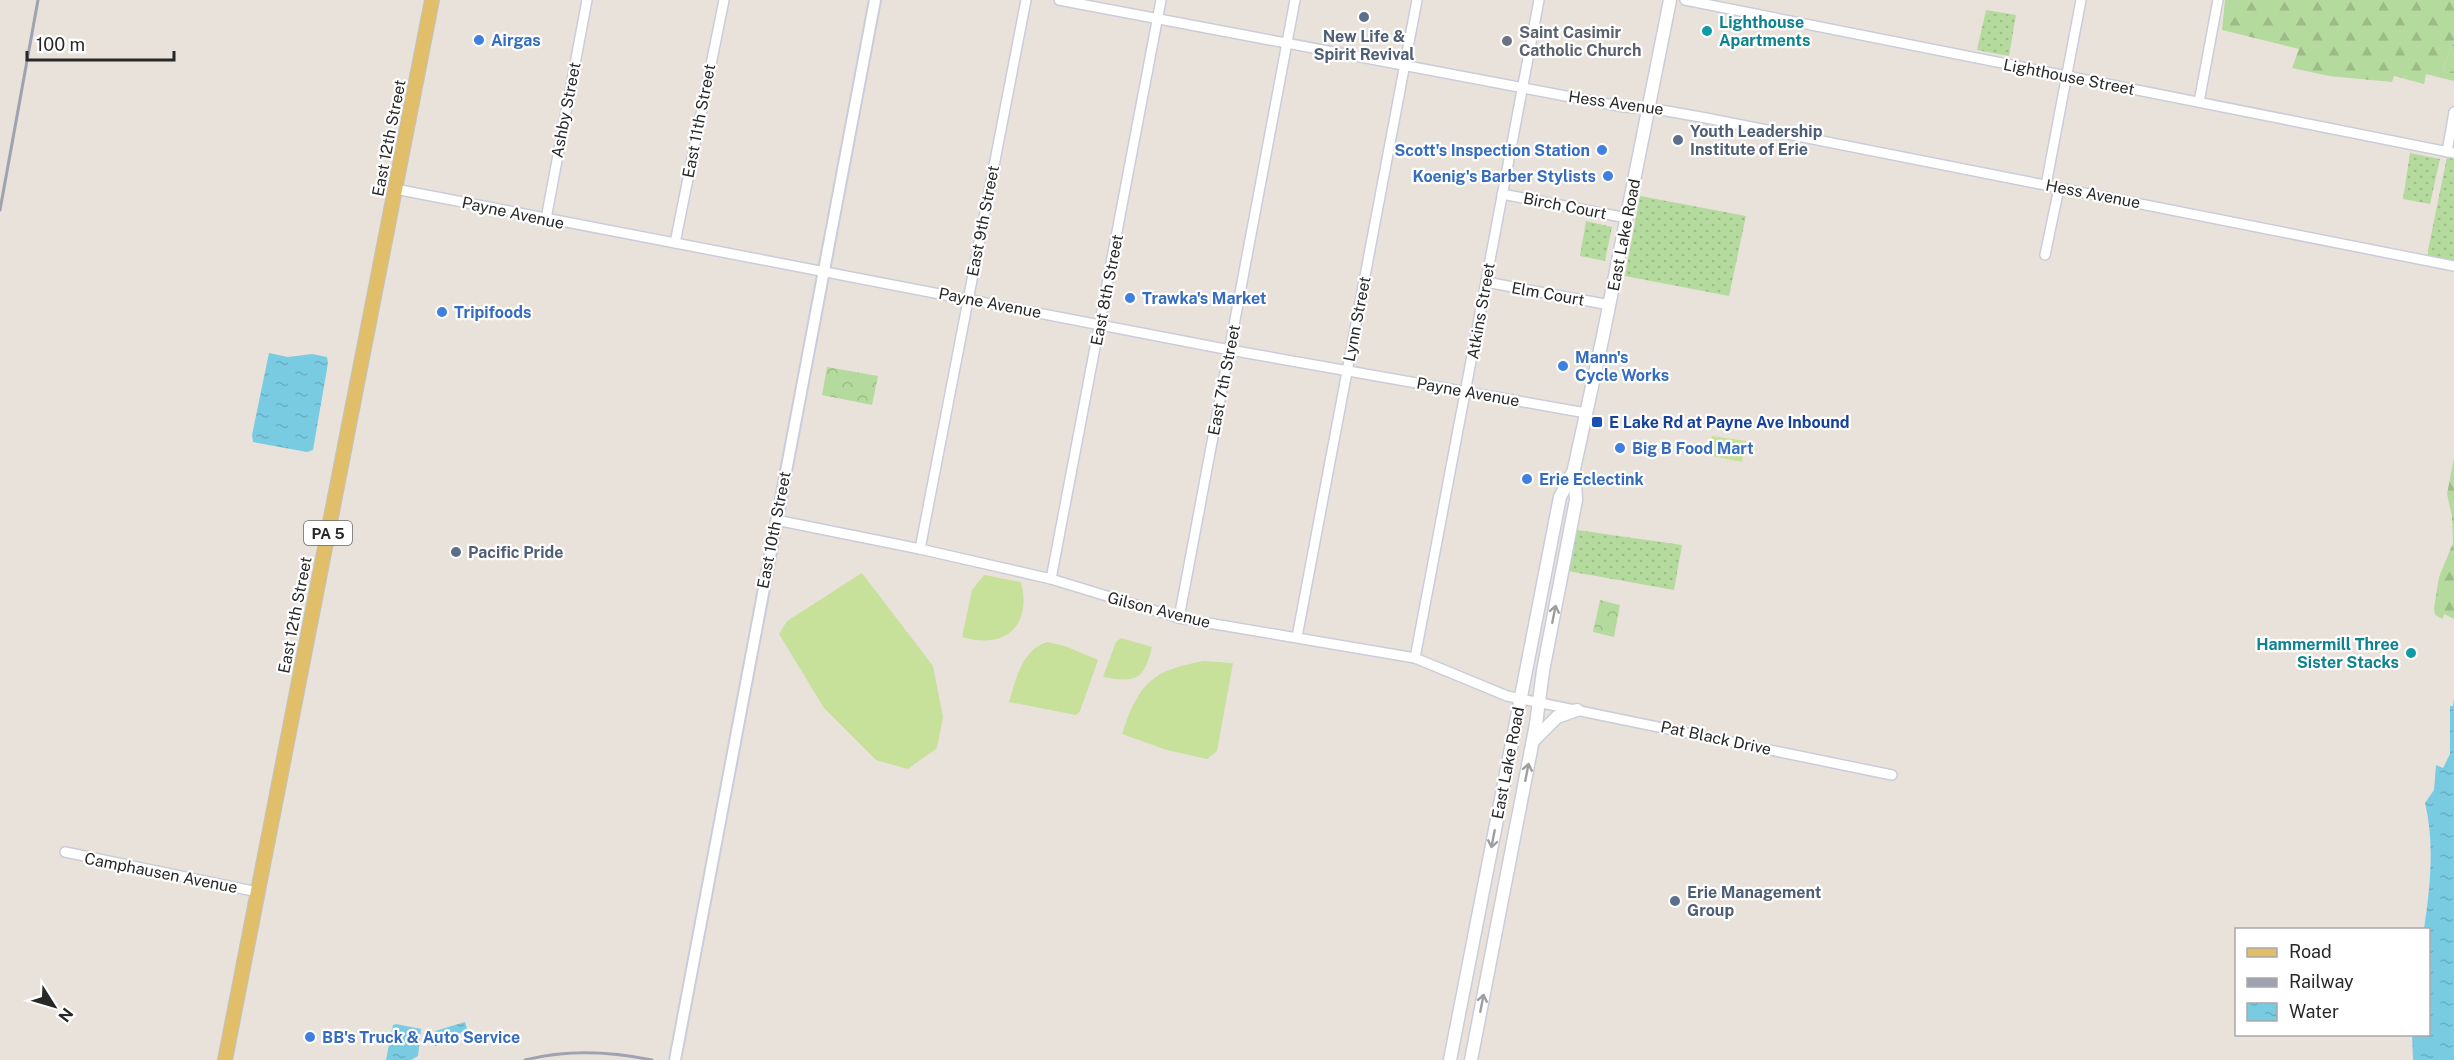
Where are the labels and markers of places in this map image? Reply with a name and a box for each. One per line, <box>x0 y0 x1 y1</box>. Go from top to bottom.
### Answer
marker: New Life & Spirit Revival <box>1357 10 1371 24</box>
place label: Lighthouse Apartments <box>1719 13 1810 50</box>
place label: Saint Casimir Catholic Church <box>1519 23 1641 60</box>
marker: Lighthouse Apartments <box>1700 24 1714 38</box>
place label: New Life & Spirit Revival <box>1313 27 1415 64</box>
place label: Airgas <box>491 31 541 50</box>
marker: Airgas <box>472 33 486 47</box>
marker: Saint Casimir Catholic Church <box>1500 34 1514 48</box>
place label: Youth Leadership Institute of Erie <box>1690 122 1823 159</box>
marker: Youth Leadership Institute of Erie <box>1671 133 1685 147</box>
place label: Scott's Inspection Station <box>1394 141 1590 160</box>
marker: Scott's Inspection Station <box>1595 143 1609 157</box>
place label: Koenig's Barber Stylists <box>1412 167 1596 186</box>
marker: Koenig's Barber Stylists <box>1601 169 1615 183</box>
place label: Trawka's Market <box>1142 289 1267 308</box>
marker: Trawka's Market <box>1123 291 1137 305</box>
place label: Tripifoods <box>454 303 531 322</box>
marker: Tripifoods <box>435 305 449 319</box>
place label: Mann's Cycle Works <box>1575 348 1669 385</box>
marker: Mann's Cycle Works <box>1556 359 1570 373</box>
place label: E Lake Rd at Payne Ave Inbound <box>1609 413 1850 432</box>
marker: E Lake Rd at Payne Ave Inbound <box>1590 415 1604 429</box>
place label: Big B Food Mart <box>1632 439 1754 458</box>
marker: Big B Food Mart <box>1613 441 1627 455</box>
place label: Erie Eclectink <box>1539 470 1644 489</box>
marker: Erie Eclectink <box>1520 472 1534 486</box>
place label: Pacific Pride <box>468 543 563 562</box>
marker: Pacific Pride <box>449 545 463 559</box>
place label: Hammermill Three Sister Stacks <box>2256 635 2399 672</box>
marker: Hammermill Three Sister Stacks <box>2404 646 2418 660</box>
place label: Erie Management Group <box>1687 883 1822 920</box>
marker: Erie Management Group <box>1668 894 1682 908</box>
place label: BB's Truck & Auto Service <box>322 1028 520 1047</box>
marker: BB's Truck & Auto Service <box>303 1030 317 1044</box>

